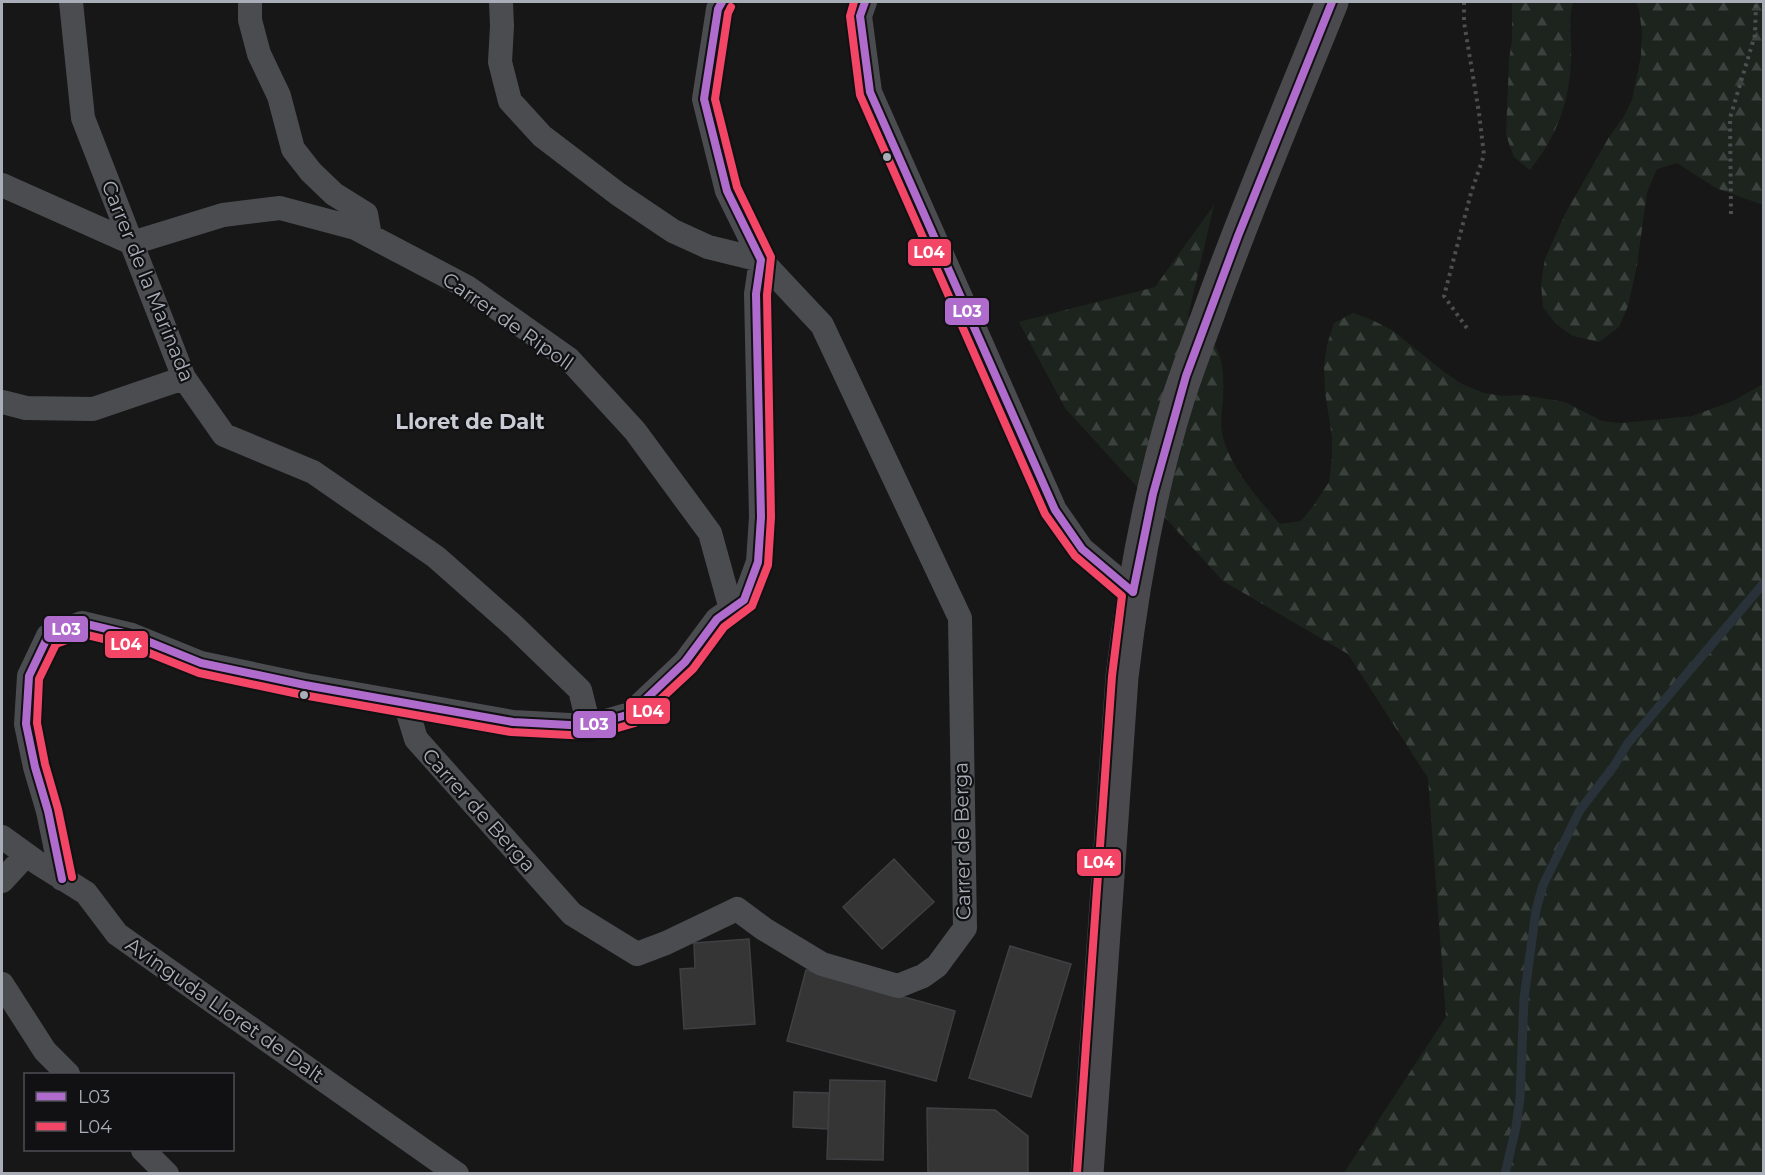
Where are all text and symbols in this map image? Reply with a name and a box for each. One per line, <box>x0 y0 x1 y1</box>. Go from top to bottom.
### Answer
unlabelled marker <box>881 151 893 163</box>
street label: Carrer de la Marinada <box>97 177 199 385</box>
line badge: L04 <box>907 238 952 267</box>
text: L04 <box>913 243 945 262</box>
street label: Carrer de Ripoll <box>438 267 578 375</box>
line badge: L03 <box>944 297 990 326</box>
text: L03 <box>952 302 982 321</box>
district label: Lloret de Dalt <box>395 409 545 434</box>
line badge: L03 <box>43 615 89 643</box>
text: L03 <box>51 620 81 639</box>
line badge: L04 <box>104 630 149 659</box>
text: L04 <box>110 635 142 654</box>
unlabelled marker <box>298 689 310 701</box>
line badge: L04 <box>625 697 671 725</box>
text: L04 <box>632 702 664 721</box>
line badge: L03 <box>572 710 617 739</box>
text: L03 <box>579 715 609 734</box>
street label: Carrer de Berga <box>417 743 541 877</box>
street label: Carrer de Berga <box>949 762 975 920</box>
line badge: L04 <box>1076 848 1122 877</box>
text: L04 <box>1083 853 1115 872</box>
street label: Avinguda Lloret de Dalt <box>121 932 329 1088</box>
legend <box>24 1073 234 1151</box>
text: L03 <box>78 1086 110 1108</box>
text: L04 <box>78 1116 112 1138</box>

